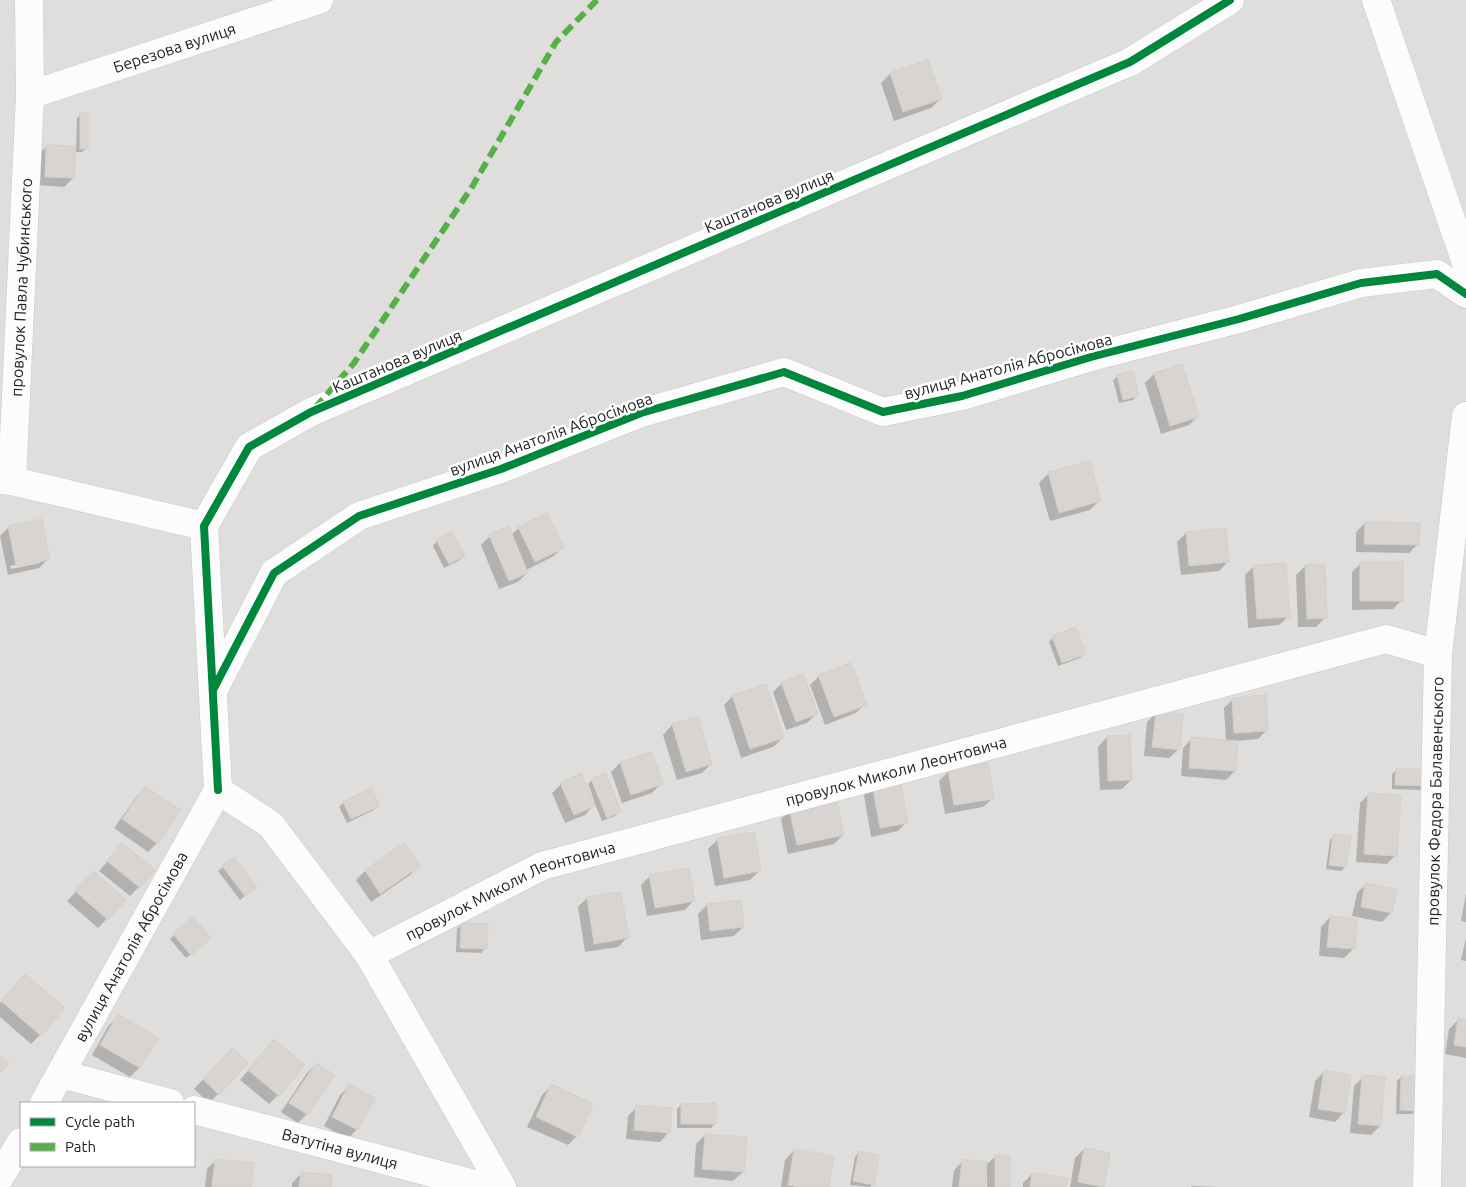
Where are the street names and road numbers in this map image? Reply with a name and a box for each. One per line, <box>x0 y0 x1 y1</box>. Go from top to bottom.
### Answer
street label: Березова вулиця <box>111 19 238 76</box>
street label: Каштанова вулиця <box>702 166 836 236</box>
street label: провулок Павла Чубинського <box>7 177 35 397</box>
street label: Каштанова вулиця <box>330 326 464 396</box>
street label: вулиця Анатолія Абросімова <box>902 330 1114 402</box>
street label: вулиця Анатолія Абросімова <box>447 389 655 479</box>
street label: провулок Федора Балавенського <box>1423 676 1447 926</box>
street label: провулок Миколи Леонтовича <box>783 732 1008 809</box>
street label: провулок Миколи Леонтовича <box>402 838 617 944</box>
street label: вулиця Анатолія Абросімова <box>71 848 191 1045</box>
street label: Ватутіна вулиця <box>280 1125 400 1172</box>

